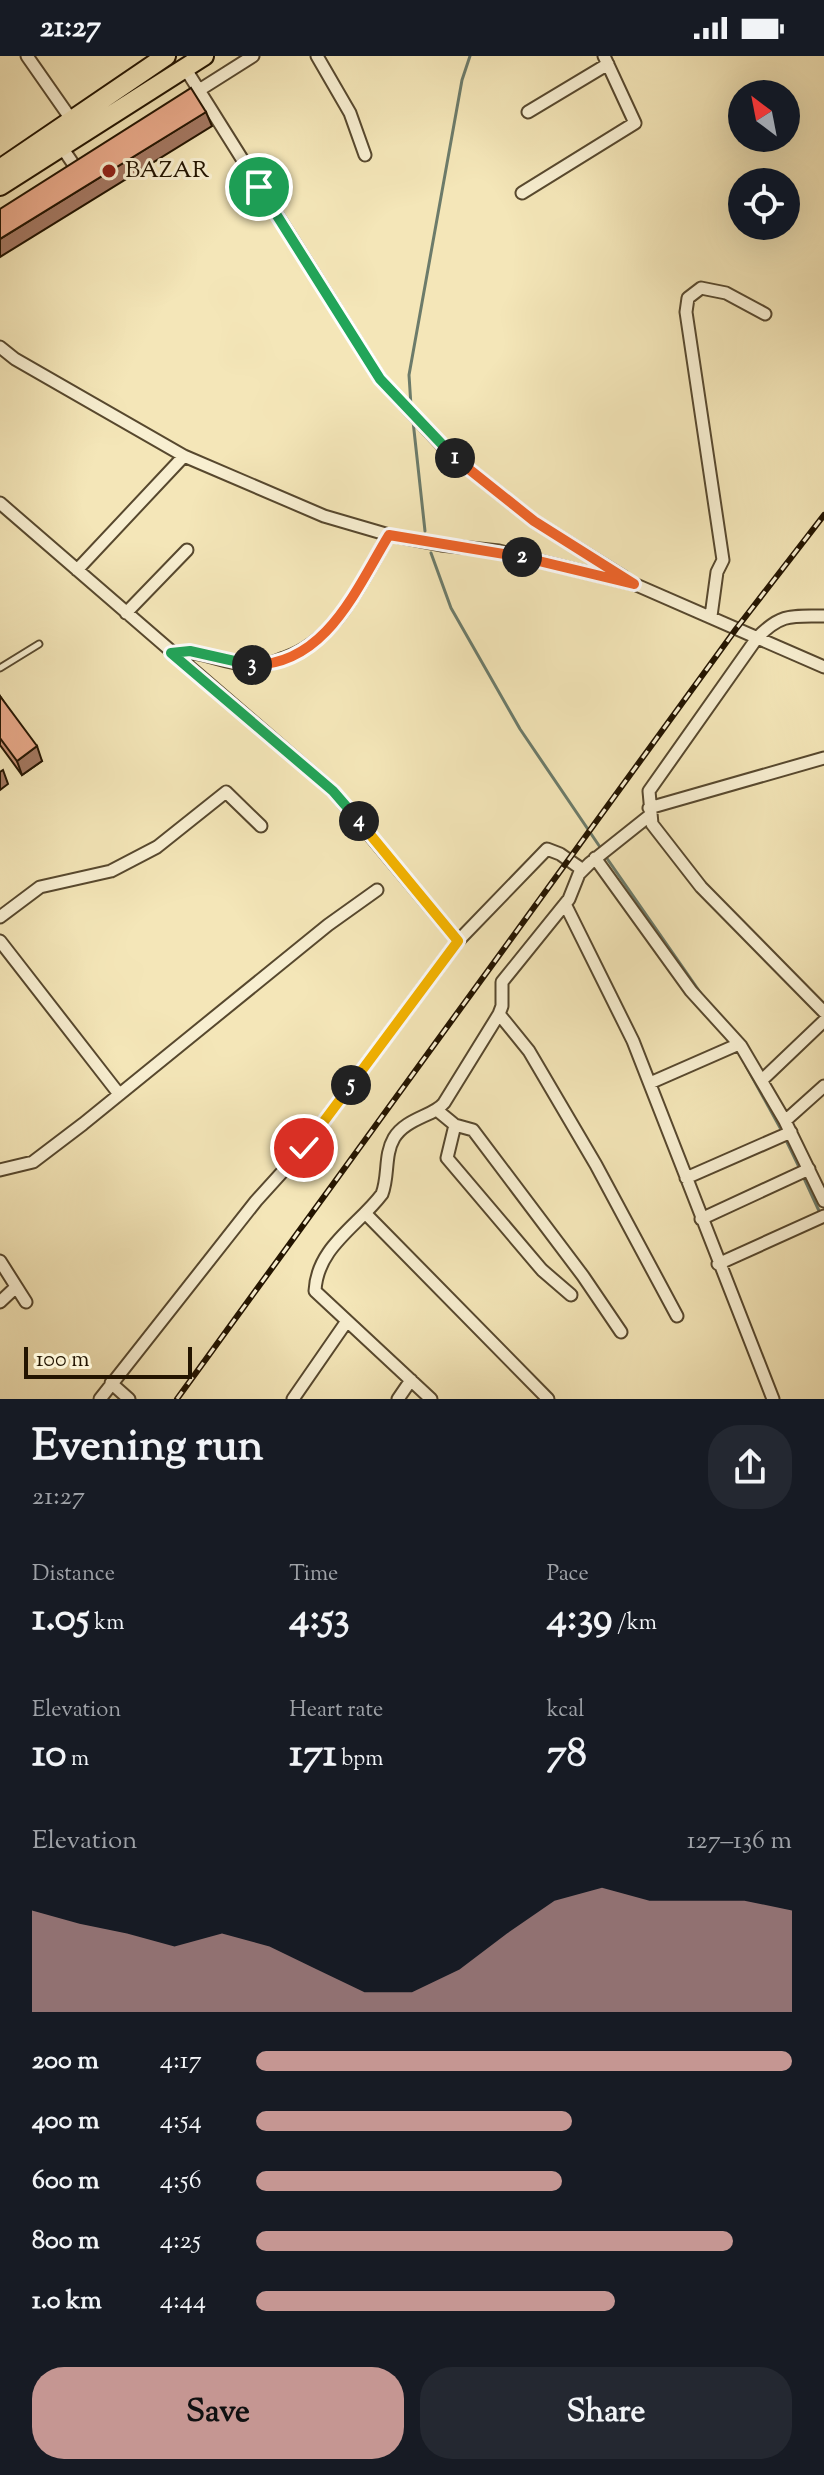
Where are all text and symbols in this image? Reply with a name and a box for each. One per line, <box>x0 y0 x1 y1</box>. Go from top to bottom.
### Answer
text: 21:27 <box>40 7 101 50</box>
north arrow <box>728 80 800 152</box>
map controls <box>728 80 800 240</box>
pin <box>225 153 293 221</box>
place label: BAZAR <box>125 154 210 188</box>
marker: BAZAR <box>100 162 118 180</box>
icon: arrive <box>237 165 281 209</box>
button: locate <box>728 168 800 240</box>
pin: 1 <box>435 438 475 478</box>
text: 1 <box>451 442 459 474</box>
pin: 2 <box>502 537 542 577</box>
text: 2 <box>517 541 527 573</box>
pin: 3 <box>232 645 272 685</box>
text: 3 <box>248 649 256 681</box>
pin: 4 <box>339 801 379 841</box>
text: 4 <box>353 805 365 837</box>
pin: 5 <box>331 1065 371 1105</box>
text: 5 <box>347 1069 355 1101</box>
pin <box>270 1114 338 1182</box>
icon: check <box>282 1126 326 1170</box>
scale bar <box>24 1343 192 1379</box>
text: 100 m <box>36 1345 89 1377</box>
text: Evening run <box>32 1417 264 1480</box>
button: share <box>708 1425 792 1509</box>
text: 21:27 <box>32 1479 85 1516</box>
text: Distance <box>32 1559 115 1591</box>
text: Time <box>289 1559 338 1591</box>
text: Pace <box>547 1559 589 1591</box>
text: 1.05 <box>32 1591 89 1648</box>
text: 4:53 <box>289 1591 350 1648</box>
text: 4:39 <box>547 1591 612 1648</box>
text: km <box>89 1608 124 1640</box>
text: /km <box>612 1608 657 1640</box>
text: Elevation <box>32 1695 121 1727</box>
text: Heart rate <box>289 1695 383 1727</box>
text: kcal <box>547 1695 584 1727</box>
text: 10 <box>32 1727 66 1784</box>
text: 171 <box>289 1727 337 1784</box>
text: 78 <box>547 1727 587 1784</box>
text: m <box>66 1744 89 1776</box>
text: bpm <box>337 1744 383 1776</box>
text: Elevation <box>32 1823 137 1860</box>
text: 127–136 m <box>687 1823 792 1860</box>
text: 200 m <box>32 2043 99 2080</box>
text: 4:17 <box>160 2043 202 2080</box>
text: 400 m <box>32 2103 99 2140</box>
text: 4:54 <box>160 2103 202 2140</box>
text: 600 m <box>32 2163 99 2200</box>
text: 4:56 <box>160 2163 202 2200</box>
text: 800 m <box>32 2223 100 2260</box>
text: 4:25 <box>160 2223 201 2260</box>
text: 1.0 km <box>32 2283 102 2320</box>
text: 4:44 <box>160 2283 206 2320</box>
button: Save <box>32 2367 404 2459</box>
button: Share <box>420 2367 792 2459</box>

